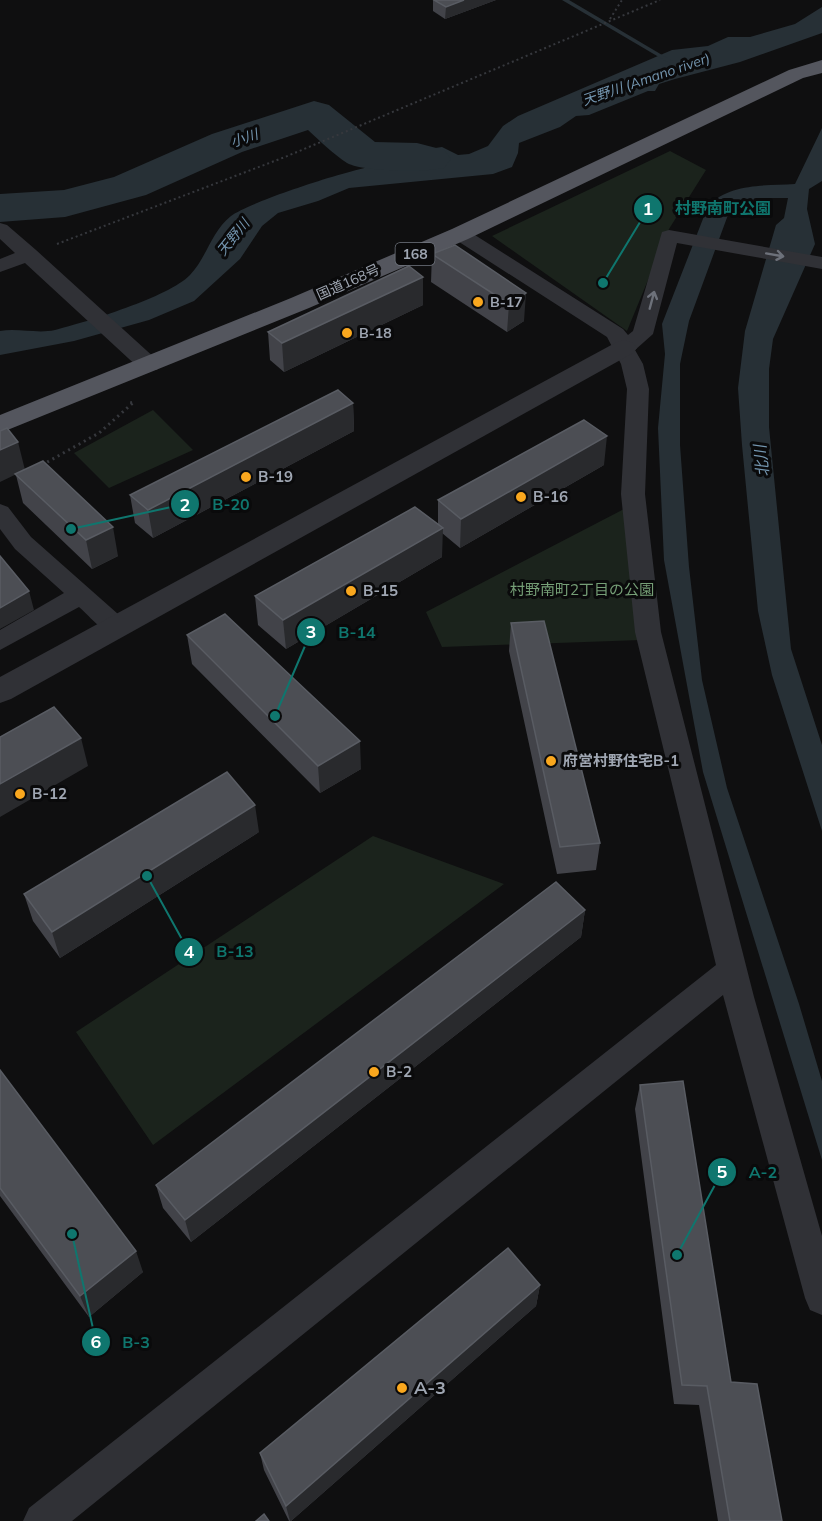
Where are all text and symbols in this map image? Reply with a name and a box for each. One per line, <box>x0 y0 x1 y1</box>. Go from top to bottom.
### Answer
water label: 天野川 (Amano river) <box>580 49 712 109</box>
water label: 小川 <box>228 124 262 151</box>
callout: 村野南町公園 <box>633 192 783 226</box>
text: 1 <box>643 197 653 220</box>
text: 村野南町公園 <box>675 198 771 218</box>
water label: 天野川 <box>213 213 254 259</box>
road number: 168 <box>396 243 434 265</box>
one-way arrow <box>765 249 784 260</box>
street label: 国道168号 <box>314 260 382 304</box>
one-way arrow <box>646 291 658 310</box>
place label: B-17 <box>490 293 523 311</box>
marker: B-17 <box>471 295 485 309</box>
place label: B-18 <box>359 324 392 342</box>
marker: B-18 <box>340 326 354 340</box>
water label: 北川 <box>749 442 773 478</box>
place label: B-19 <box>258 467 293 486</box>
marker: B-19 <box>239 470 253 484</box>
callout: B-20 <box>170 487 261 521</box>
place label: B-16 <box>533 487 568 506</box>
marker: B-16 <box>514 490 528 504</box>
text: 2 <box>180 493 190 516</box>
text: B-20 <box>212 494 250 514</box>
park label: 村野南町2丁目の公園 <box>510 580 654 599</box>
place label: B-15 <box>363 581 398 600</box>
marker: B-15 <box>344 584 358 598</box>
callout: B-14 <box>296 615 387 649</box>
text: 3 <box>306 620 316 643</box>
text: B-14 <box>338 622 376 642</box>
place label: 府営村野住宅B-1 <box>563 751 679 770</box>
marker: 府営村野住宅B-1 <box>544 754 558 768</box>
place label: B-12 <box>32 784 67 803</box>
marker: B-12 <box>13 787 27 801</box>
callout: B-13 <box>174 935 265 969</box>
text: 4 <box>184 940 195 963</box>
text: B-13 <box>216 941 254 961</box>
place label: B-2 <box>386 1062 412 1081</box>
marker: B-2 <box>367 1065 381 1079</box>
callout: A-2 <box>707 1155 789 1189</box>
text: 5 <box>717 1160 728 1183</box>
text: A-2 <box>749 1162 777 1182</box>
callout: B-3 <box>81 1325 162 1359</box>
text: 6 <box>91 1330 102 1353</box>
text: B-3 <box>122 1332 150 1352</box>
place label: A-3 <box>414 1376 446 1399</box>
marker: A-3 <box>395 1381 409 1395</box>

